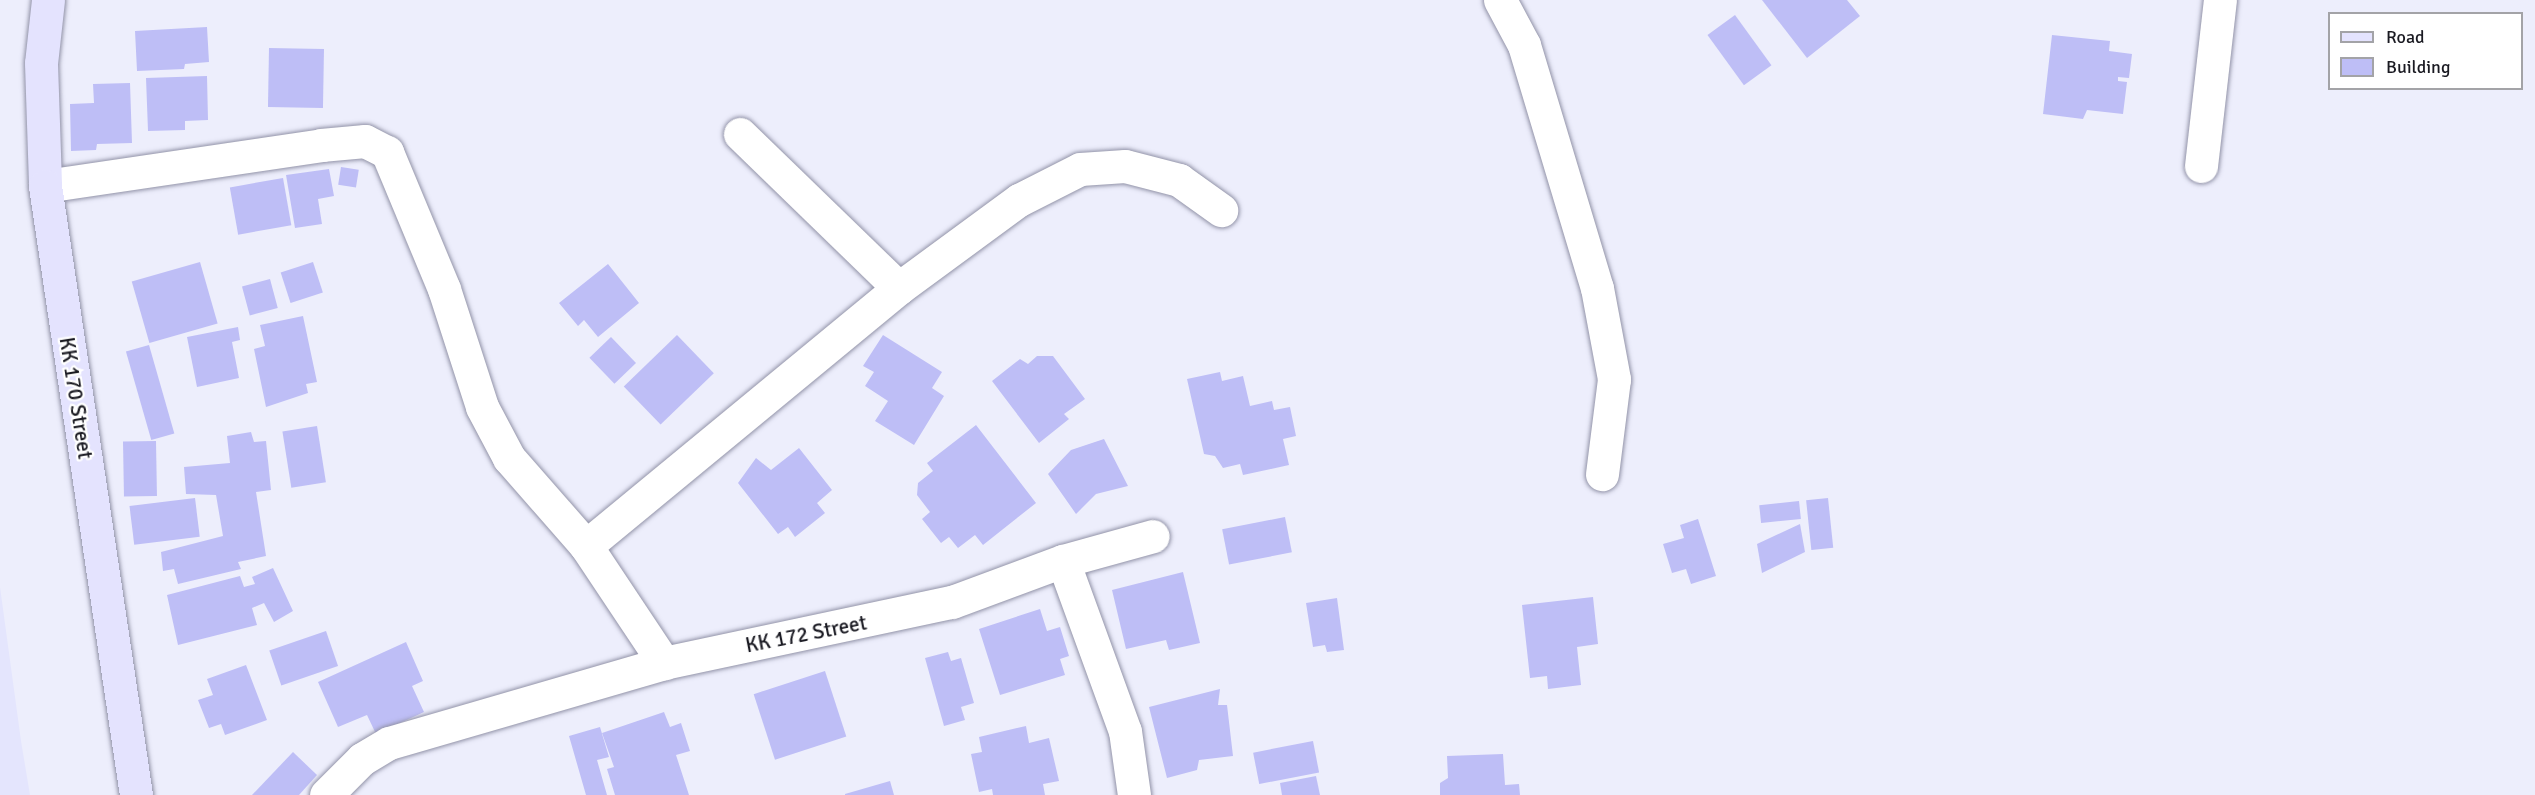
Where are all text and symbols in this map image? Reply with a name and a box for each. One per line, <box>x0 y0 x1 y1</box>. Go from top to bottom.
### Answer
legend <box>2328 12 2523 90</box>
text: Road <box>2386 26 2425 48</box>
text: Building <box>2386 56 2450 78</box>
street label: KK 170 Street <box>54 335 98 461</box>
street label: KK 172 Street <box>743 610 869 658</box>

